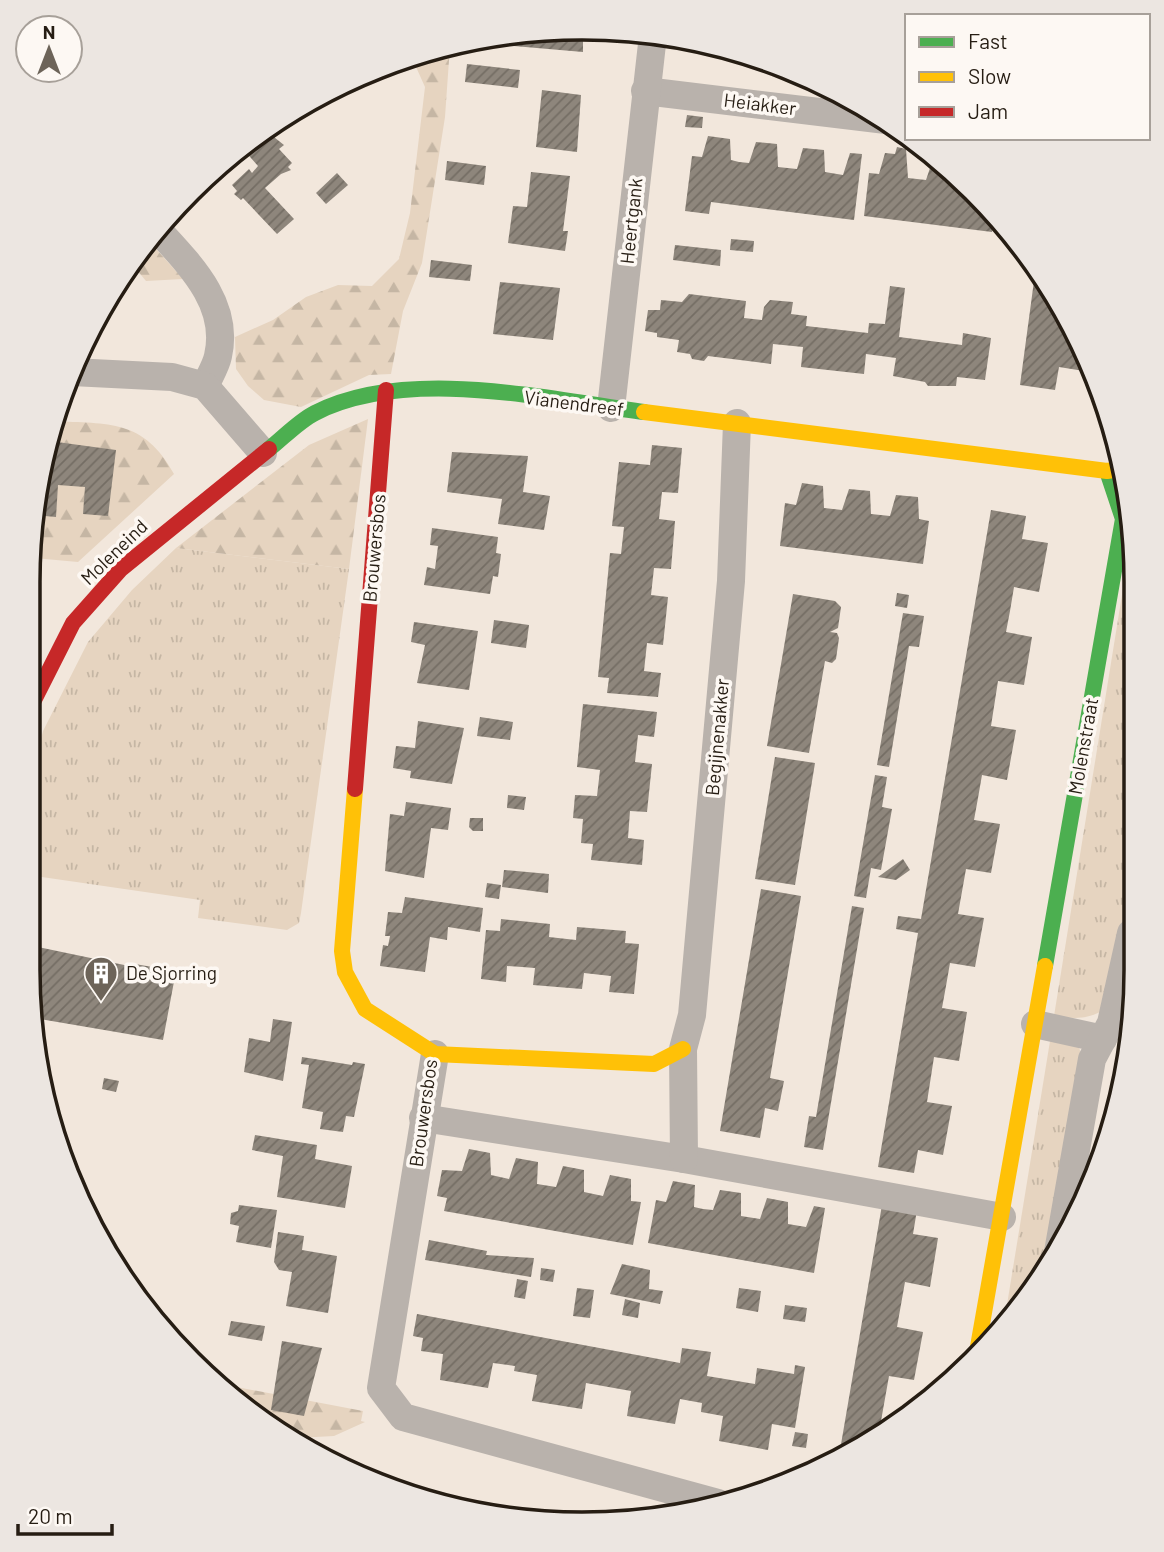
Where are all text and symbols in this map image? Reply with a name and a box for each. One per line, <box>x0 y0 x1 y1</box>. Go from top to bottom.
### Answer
north arrow <box>14 14 84 84</box>
legend <box>905 14 1150 140</box>
text: N <box>43 20 55 43</box>
text: Fast <box>968 28 1008 53</box>
text: Slow <box>968 63 1011 88</box>
street label: Heiakker <box>723 88 798 119</box>
text: Jam <box>968 98 1008 123</box>
street label: Heertgank <box>615 177 646 265</box>
street label: Vianendreef <box>523 385 625 420</box>
street label: Brouwersbos <box>357 493 390 603</box>
street label: Moleneind <box>75 514 152 589</box>
street label: Begijnenakker <box>700 677 733 797</box>
street label: Molenstraat <box>1063 696 1102 796</box>
building icon: De Sjorring <box>82 954 120 1003</box>
place label: De Sjorring <box>126 961 217 984</box>
street label: Brouwersbos <box>404 1058 441 1168</box>
scale bar <box>18 1492 112 1536</box>
text: 20 m <box>28 1503 73 1528</box>

